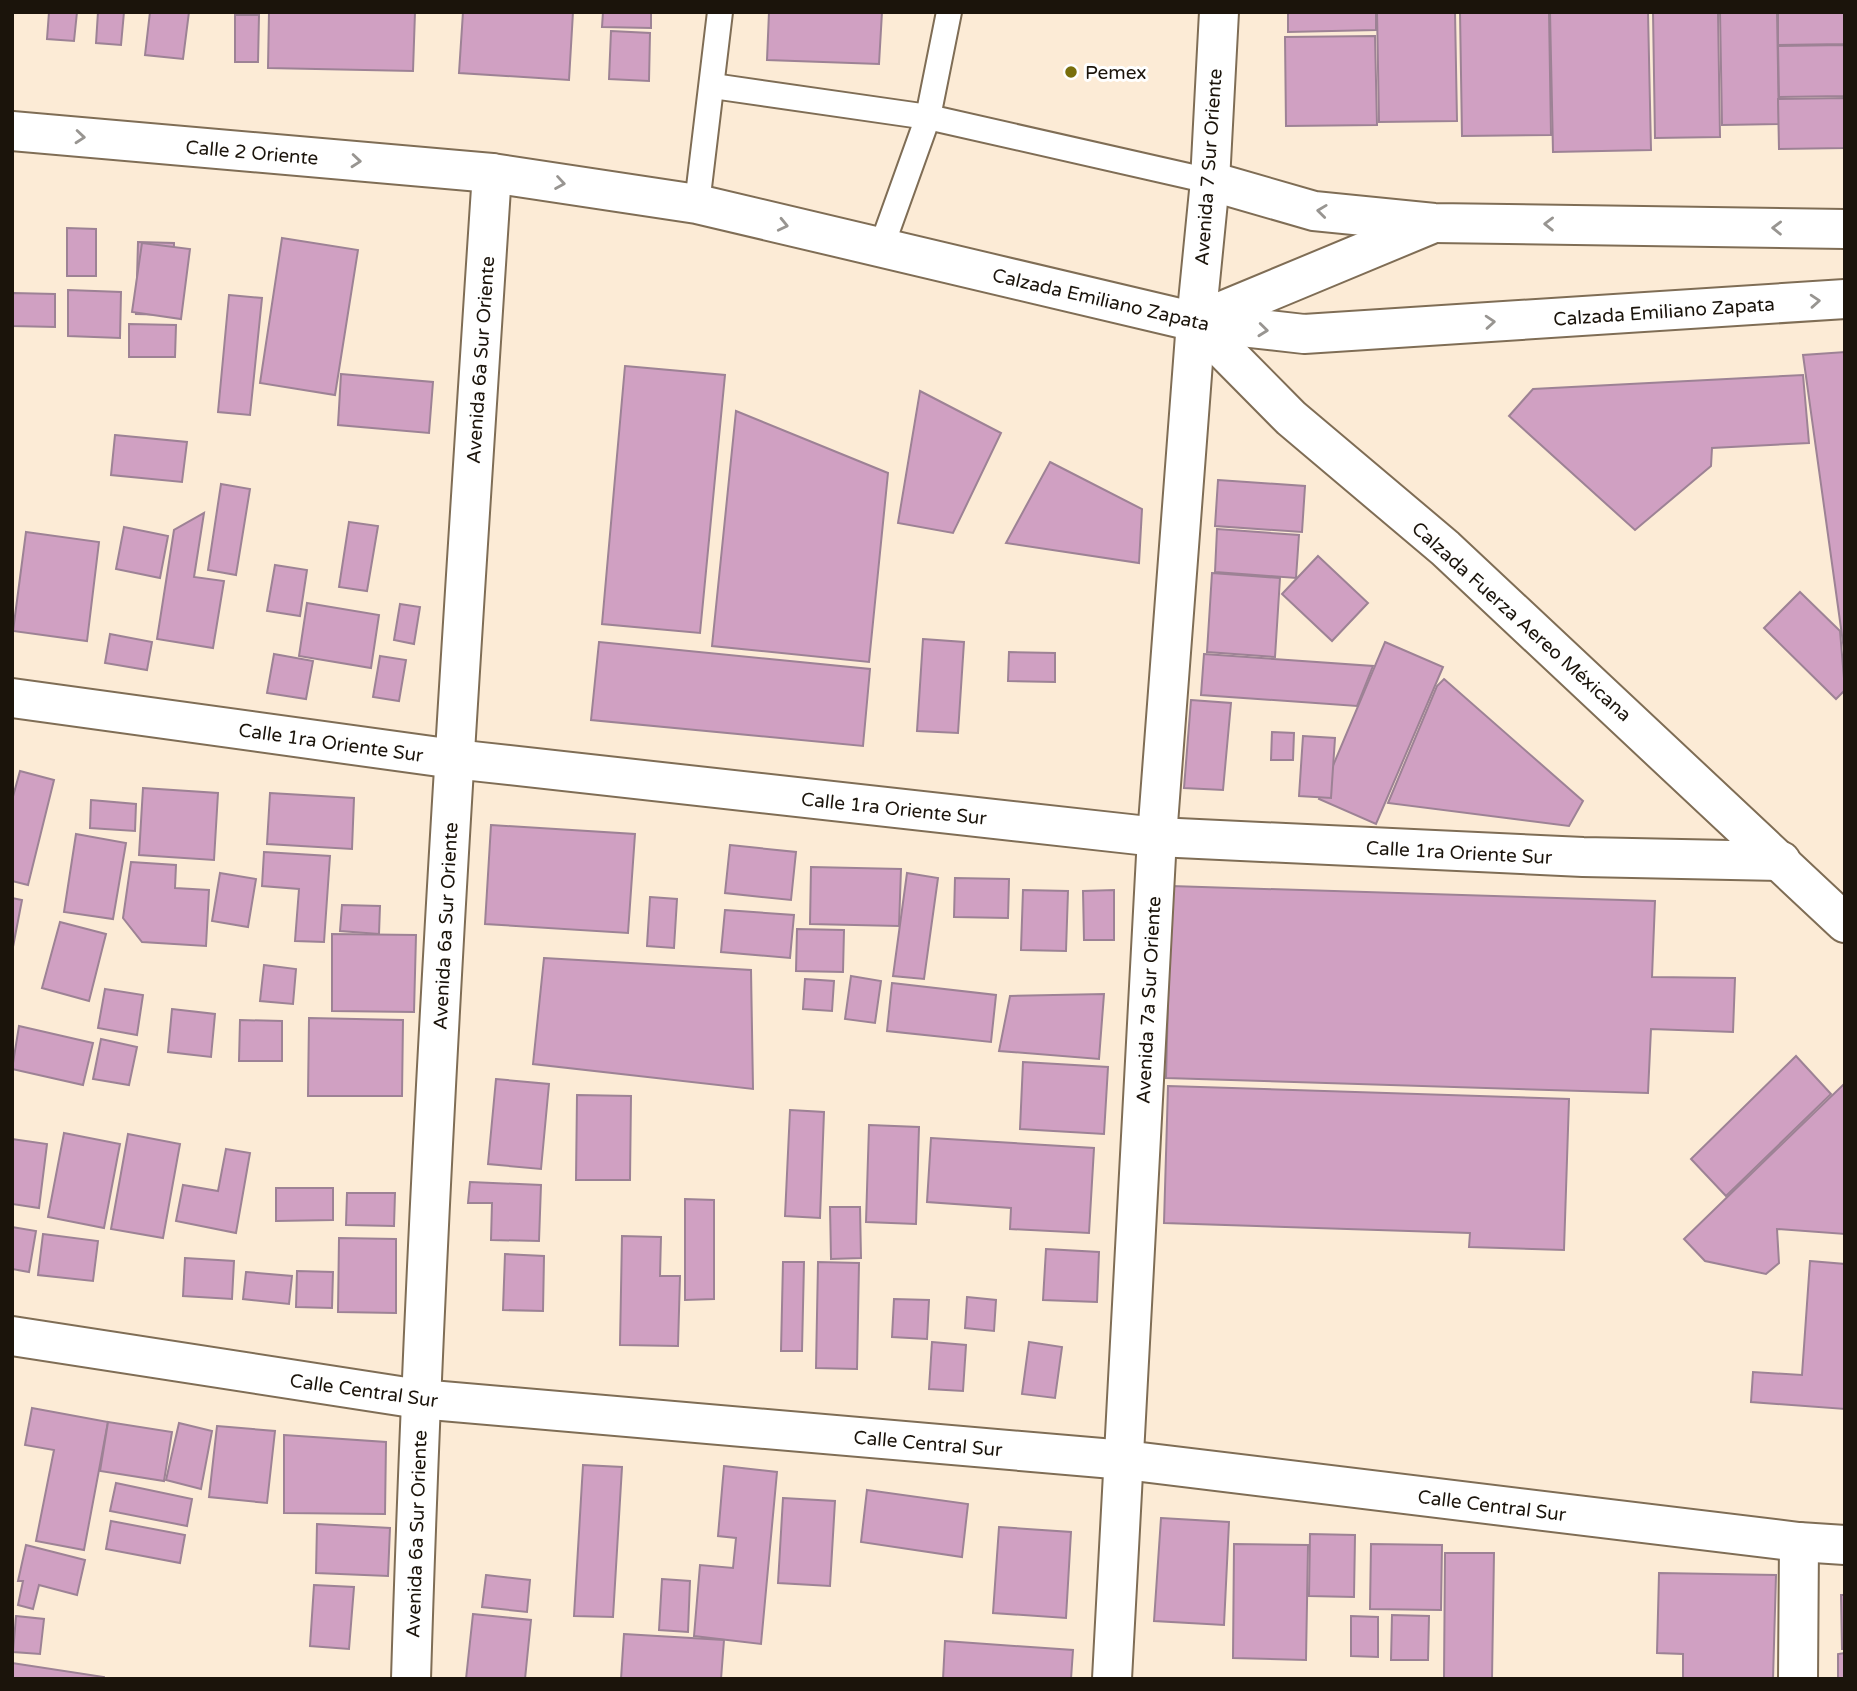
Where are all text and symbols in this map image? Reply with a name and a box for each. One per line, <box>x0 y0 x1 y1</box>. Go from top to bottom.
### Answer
place label: Pemex <box>1085 62 1147 84</box>
marker: Pemex <box>1063 64 1079 80</box>
street label: Avenida 7 Sur Oriente <box>1191 68 1227 266</box>
one-way arrow <box>75 129 86 144</box>
street label: Calle 2 Oriente <box>185 136 319 170</box>
one-way arrow <box>350 153 361 168</box>
one-way arrow <box>554 176 565 191</box>
one-way arrow <box>1316 204 1328 219</box>
one-way arrow <box>777 217 789 231</box>
one-way arrow <box>1543 217 1554 232</box>
one-way arrow <box>1771 220 1781 236</box>
street label: Avenida 6a Sur Oriente <box>463 255 499 465</box>
street label: Calzada Emiliano Zapata <box>990 264 1211 336</box>
street label: Calzada Emiliano Zapata <box>1553 293 1776 331</box>
one-way arrow <box>1810 293 1821 308</box>
one-way arrow <box>1485 315 1496 330</box>
one-way arrow <box>1258 322 1269 337</box>
street label: Calzada Fuerza Aereo Méxicana <box>1407 517 1636 726</box>
street label: Calle 1ra Oriente Sur <box>237 719 425 767</box>
street label: Calle 1ra Oriente Sur <box>800 788 988 830</box>
street label: Avenida 6a Sur Oriente <box>430 822 462 1031</box>
street label: Calle 1ra Oriente Sur <box>1365 837 1553 869</box>
street label: Avenida 7a Sur Oriente <box>1133 896 1165 1105</box>
street label: Calle Central Sur <box>288 1370 440 1412</box>
street label: Calle Central Sur <box>853 1427 1004 1462</box>
street label: Avenida 6a Sur Oriente <box>402 1430 432 1638</box>
street label: Calle Central Sur <box>1416 1486 1568 1526</box>

